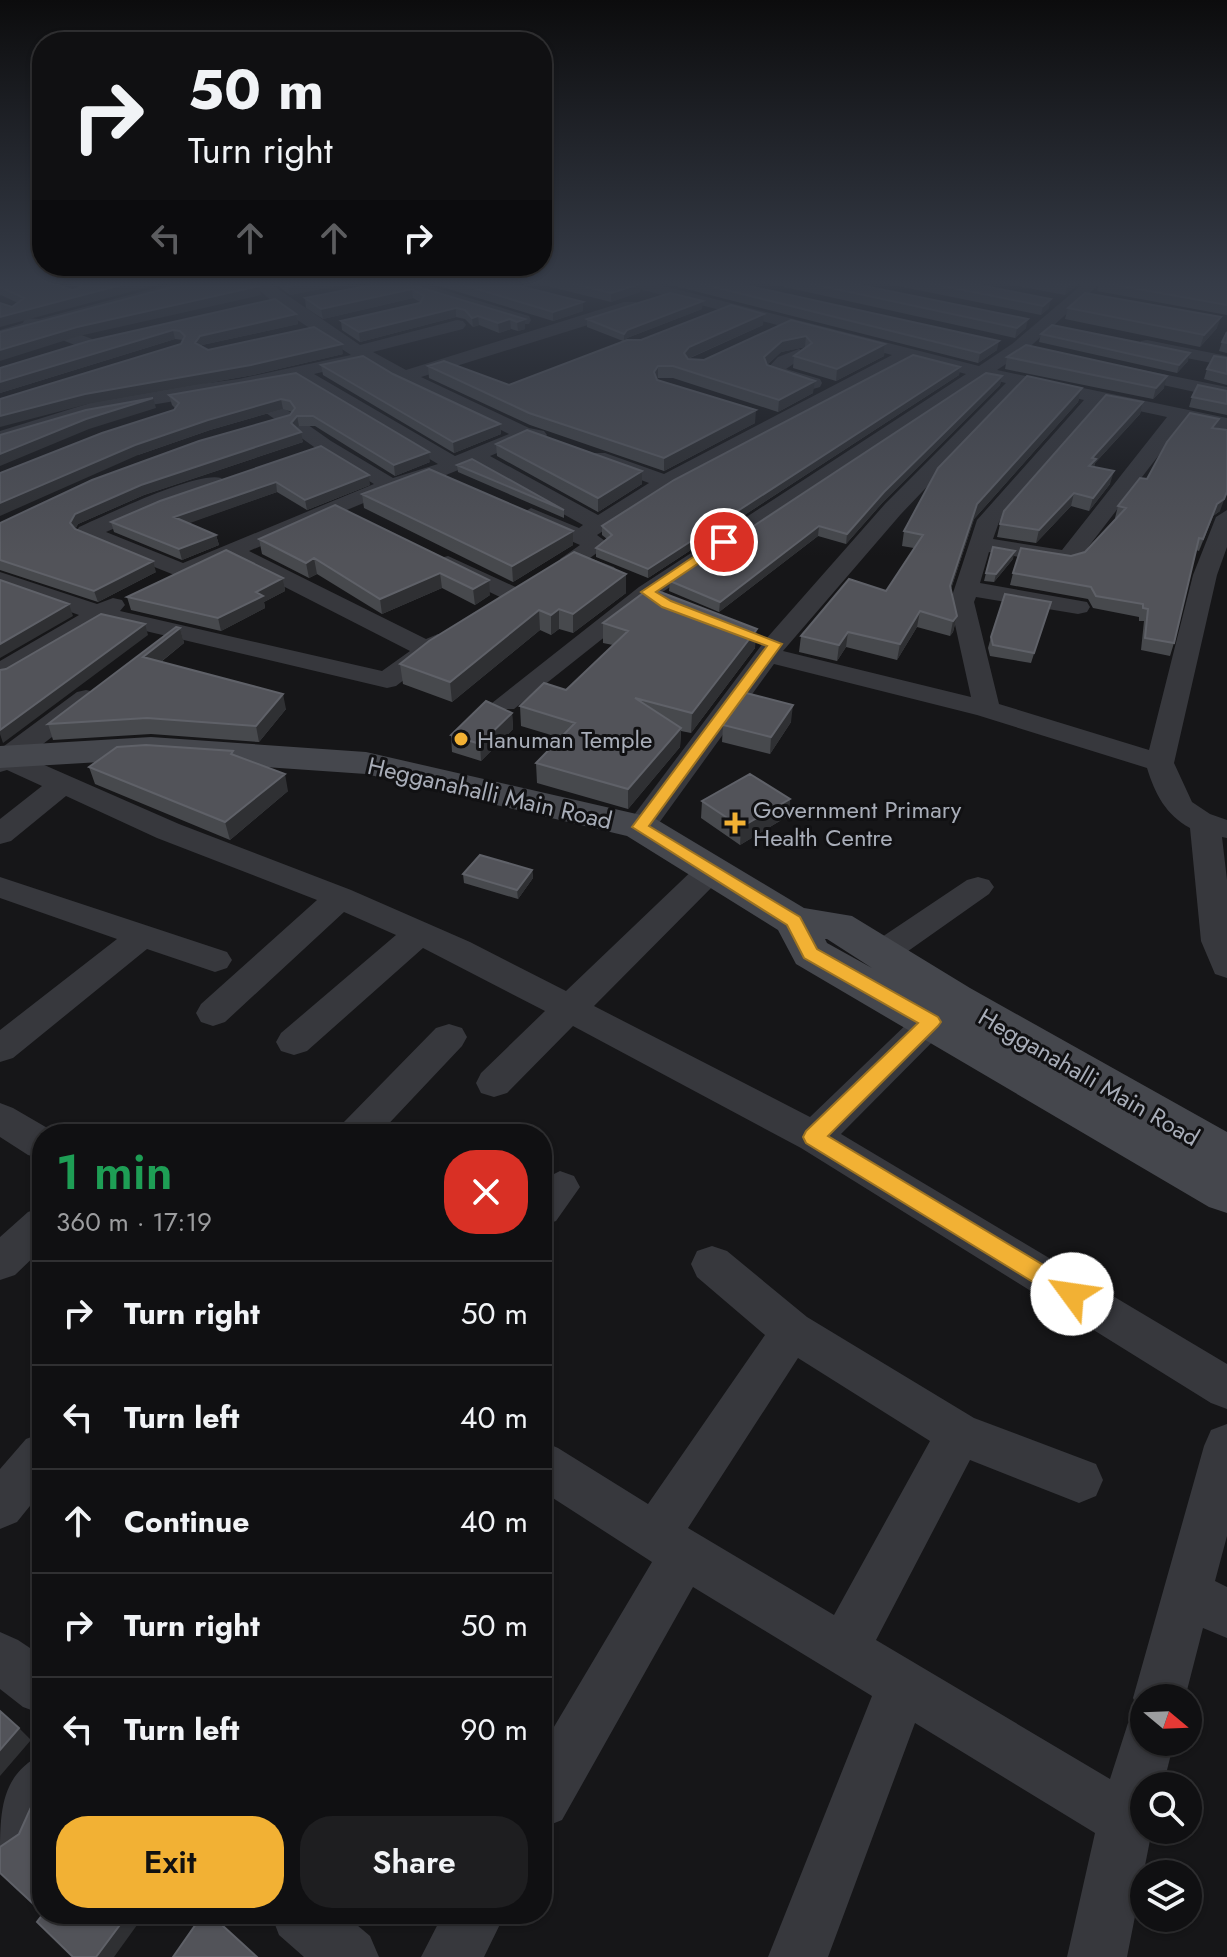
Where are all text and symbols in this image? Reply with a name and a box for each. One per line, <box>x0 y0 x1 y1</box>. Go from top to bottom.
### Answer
text: 50 m <box>188 49 324 130</box>
icon: right <box>56 64 160 168</box>
text: Turn right <box>188 124 333 176</box>
icon: left <box>144 216 188 260</box>
icon: ahead <box>228 216 272 260</box>
icon: ahead <box>312 216 356 260</box>
icon: right <box>396 216 440 260</box>
pin <box>690 508 758 576</box>
icon: arrive <box>702 520 746 564</box>
place label: Hanuman Temple <box>477 722 652 757</box>
marker: Hanuman Temple <box>452 730 470 748</box>
street label: Hegganahalli Main Road <box>364 748 616 838</box>
place label: Government Primary Health Centre <box>753 792 962 855</box>
marker: Government Primary Health Centre <box>724 812 746 834</box>
street label: Hegganahalli Main Road <box>972 999 1206 1155</box>
text: 1 min <box>56 1138 173 1207</box>
button: close <box>444 1150 528 1234</box>
text: 360 m · 17:19 <box>56 1203 212 1241</box>
position arrow <box>1030 1252 1114 1336</box>
icon: right <box>56 1291 100 1335</box>
text: Turn right <box>124 1292 260 1335</box>
text: 50 m <box>461 1292 528 1335</box>
icon: left <box>56 1395 100 1439</box>
text: Turn left <box>124 1396 239 1439</box>
text: 40 m <box>460 1396 528 1439</box>
icon: ahead <box>56 1499 100 1543</box>
text: Continue <box>124 1500 250 1543</box>
text: 40 m <box>460 1500 528 1543</box>
icon: right <box>56 1603 100 1647</box>
text: Turn right <box>124 1604 260 1647</box>
text: 50 m <box>461 1604 528 1647</box>
north arrow <box>1130 1684 1202 1756</box>
map controls <box>1130 1684 1202 1932</box>
icon: left <box>56 1707 100 1751</box>
text: Turn left <box>124 1708 239 1751</box>
text: 90 m <box>460 1708 528 1751</box>
button: search <box>1130 1772 1202 1844</box>
button: Exit <box>56 1816 284 1908</box>
button: Share <box>300 1816 528 1908</box>
button: layers <box>1130 1860 1202 1932</box>

